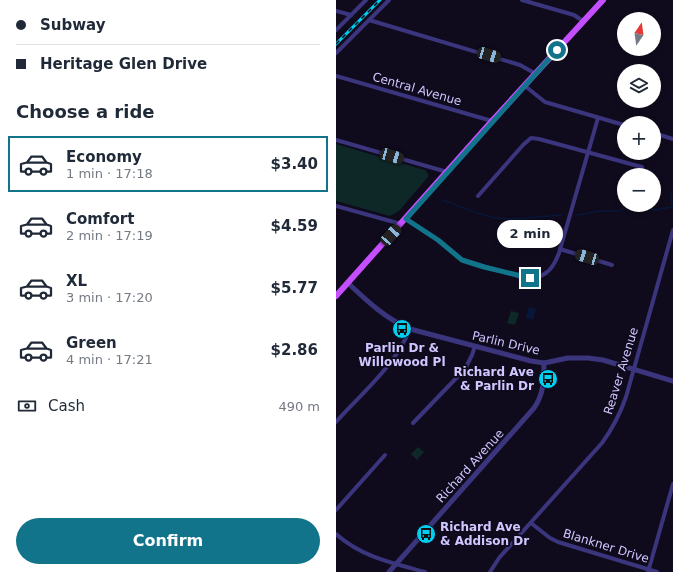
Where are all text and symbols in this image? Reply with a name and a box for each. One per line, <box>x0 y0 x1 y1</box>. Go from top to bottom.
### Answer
north arrow <box>617 12 661 56</box>
map controls <box>617 12 661 212</box>
text: Subway <box>40 16 106 34</box>
route start <box>548 41 566 59</box>
car <box>476 46 502 64</box>
text: Heritage Glen Drive <box>40 55 207 73</box>
button: layers <box>617 64 661 108</box>
street label: Central Avenue <box>371 70 463 108</box>
text: Choose a ride <box>16 101 155 122</box>
button: + <box>617 116 661 160</box>
icon: car <box>18 146 54 182</box>
car <box>379 147 405 165</box>
text: Economy <box>66 148 142 166</box>
text: $3.40 <box>271 155 318 173</box>
text: 1 min · 17:18 <box>66 166 153 181</box>
button: − <box>617 168 661 212</box>
icon: car <box>18 208 54 244</box>
text: Comfort <box>66 210 134 228</box>
text: $4.59 <box>271 217 318 235</box>
callout: 2 min <box>497 220 563 248</box>
car <box>379 222 403 248</box>
text: 2 min <box>510 226 550 241</box>
text: 2 min · 17:19 <box>66 228 153 243</box>
car <box>574 248 600 266</box>
route end <box>521 269 539 287</box>
icon: car <box>18 270 54 306</box>
text: XL <box>66 272 87 290</box>
text: $5.77 <box>271 279 318 297</box>
text: 3 min · 17:20 <box>66 290 153 305</box>
bus stop icon: Parlin Dr & Willowood Pl <box>391 318 413 340</box>
street label: Reaver Avenue <box>601 326 641 416</box>
street label: Parlin Drive <box>471 328 541 358</box>
icon: car <box>18 332 54 368</box>
text: Green <box>66 334 117 352</box>
text: $2.86 <box>271 341 318 359</box>
place label: Parlin Dr & Willowood Pl <box>358 341 446 369</box>
text: 4 min · 17:21 <box>66 352 153 367</box>
place label: Richard Ave & Parlin Dr <box>453 365 534 393</box>
bus stop icon: Richard Ave & Parlin Dr <box>537 368 559 390</box>
icon: cash <box>16 395 38 417</box>
text: Cash <box>48 397 85 415</box>
text: 490 m <box>278 399 320 414</box>
street label: Richard Avenue <box>433 426 507 506</box>
button: Confirm <box>16 518 320 564</box>
place label: Richard Ave & Addison Dr <box>440 520 529 548</box>
bus stop icon: Richard Ave & Addison Dr <box>415 523 437 545</box>
street label: Blankner Drive <box>561 526 651 566</box>

